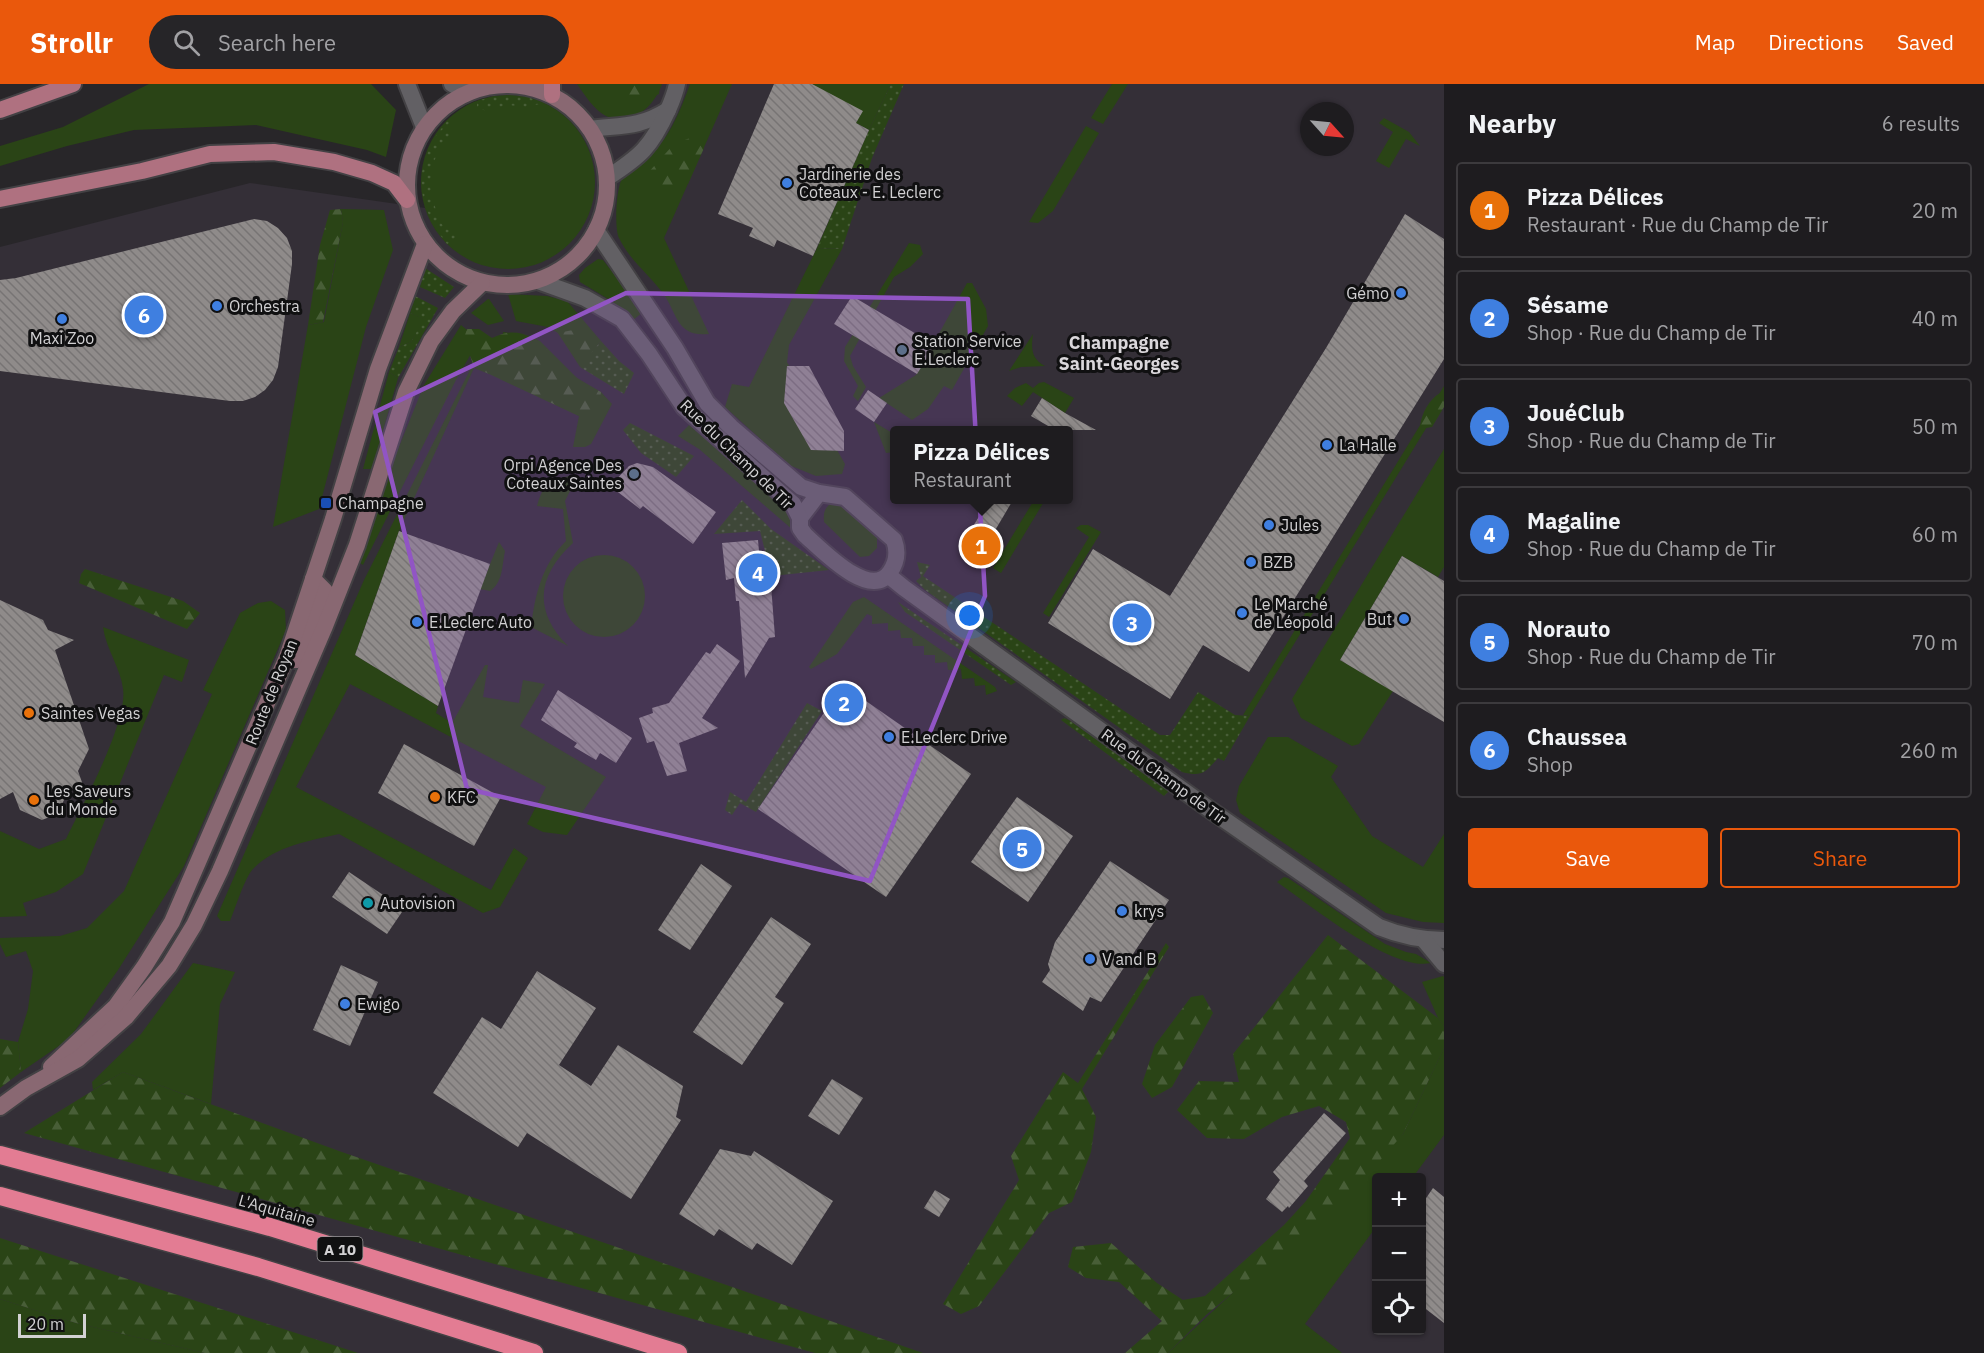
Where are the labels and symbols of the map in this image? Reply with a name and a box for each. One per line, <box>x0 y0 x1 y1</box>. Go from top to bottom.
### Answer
north arrow <box>1300 102 1354 156</box>
place label: Jardinerie des Coteaux - E. Leclerc <box>799 164 941 202</box>
marker: Jardinerie des Coteaux - E. Leclerc <box>780 176 794 190</box>
place label: Gémo <box>1346 283 1389 303</box>
marker: Gémo <box>1394 286 1408 300</box>
pin: 6 <box>124 292 164 338</box>
place label: Orchestra <box>229 296 300 316</box>
marker: Orchestra <box>210 299 224 313</box>
marker: Maxi Zoo <box>55 312 69 326</box>
place label: Maxi Zoo <box>30 328 94 348</box>
place label: Station Service E.Leclerc <box>914 331 1022 369</box>
district label: Champagne Saint-Georges <box>1059 331 1179 375</box>
marker: Station Service E.Leclerc <box>895 343 909 357</box>
street label: Rue du Champ de Tir <box>676 395 798 513</box>
place label: La Halle <box>1339 435 1397 455</box>
marker: La Halle <box>1320 438 1334 452</box>
place label: Orpi Agence Des Coteaux Saintes <box>503 455 622 493</box>
marker: Orpi Agence Des Coteaux Saintes <box>627 467 641 481</box>
place label: Champagne <box>338 493 424 513</box>
marker: Champagne <box>319 496 333 510</box>
place label: Jules <box>1281 515 1319 535</box>
marker: Jules <box>1262 518 1276 532</box>
pin: 1 <box>962 524 1000 568</box>
pin: 4 <box>738 550 777 596</box>
place label: BZB <box>1263 552 1293 572</box>
marker: BZB <box>1244 555 1258 569</box>
place label: Le Marché de Léopold <box>1254 594 1333 632</box>
pin: 3 <box>1112 600 1152 646</box>
your location <box>955 601 984 630</box>
marker: Le Marché de Léopold <box>1235 606 1249 620</box>
place label: But <box>1367 609 1392 629</box>
place label: E.Leclerc Auto <box>429 612 532 632</box>
marker: But <box>1397 612 1411 626</box>
marker: E.Leclerc Auto <box>410 615 424 629</box>
street label: Route de Royan <box>241 636 301 748</box>
pin: 2 <box>824 680 864 726</box>
place label: Saintes Vegas <box>41 703 141 723</box>
marker: Saintes Vegas <box>22 706 36 720</box>
street label: Rue du Champ de Tir <box>1098 724 1230 828</box>
place label: E.Leclerc Drive <box>901 727 1007 747</box>
marker: E.Leclerc Drive <box>882 730 896 744</box>
place label: Les Saveurs du Monde <box>46 781 131 819</box>
place label: KFC <box>447 787 476 807</box>
marker: KFC <box>428 790 442 804</box>
marker: Les Saveurs du Monde <box>27 793 41 807</box>
pin: 5 <box>1002 826 1042 872</box>
place label: Autovision <box>380 893 455 913</box>
marker: Autovision <box>361 896 375 910</box>
place label: krys <box>1134 901 1164 921</box>
marker: krys <box>1115 904 1129 918</box>
place label: V and B <box>1102 949 1157 969</box>
marker: V and B <box>1083 952 1097 966</box>
place label: Ewigo <box>357 994 400 1014</box>
marker: Ewigo <box>338 997 352 1011</box>
street label: L'Aquitaine <box>236 1190 318 1231</box>
road number: A 10 <box>318 1237 362 1261</box>
scale bar <box>18 1311 86 1338</box>

